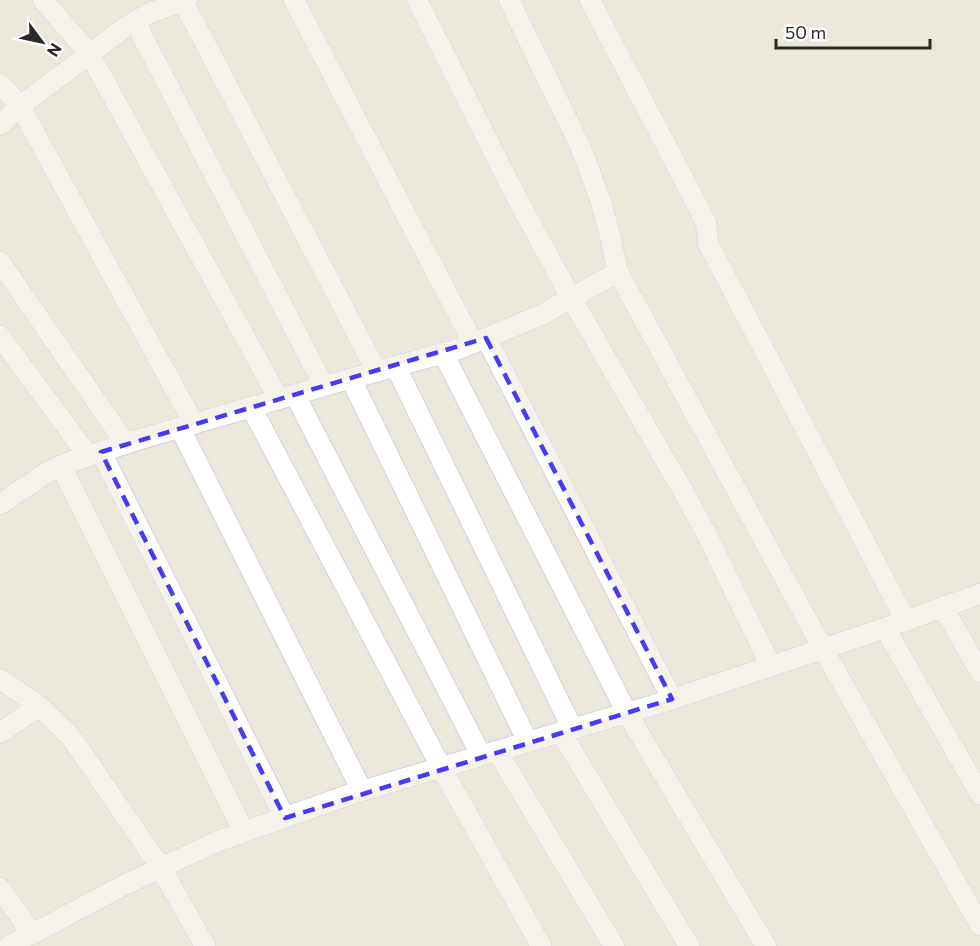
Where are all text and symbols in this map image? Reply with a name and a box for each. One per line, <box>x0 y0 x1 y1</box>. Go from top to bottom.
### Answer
north arrow <box>12 12 72 72</box>
scale bar <box>776 12 930 50</box>
text: 50 m <box>785 21 826 43</box>
text: N <box>44 40 66 61</box>

